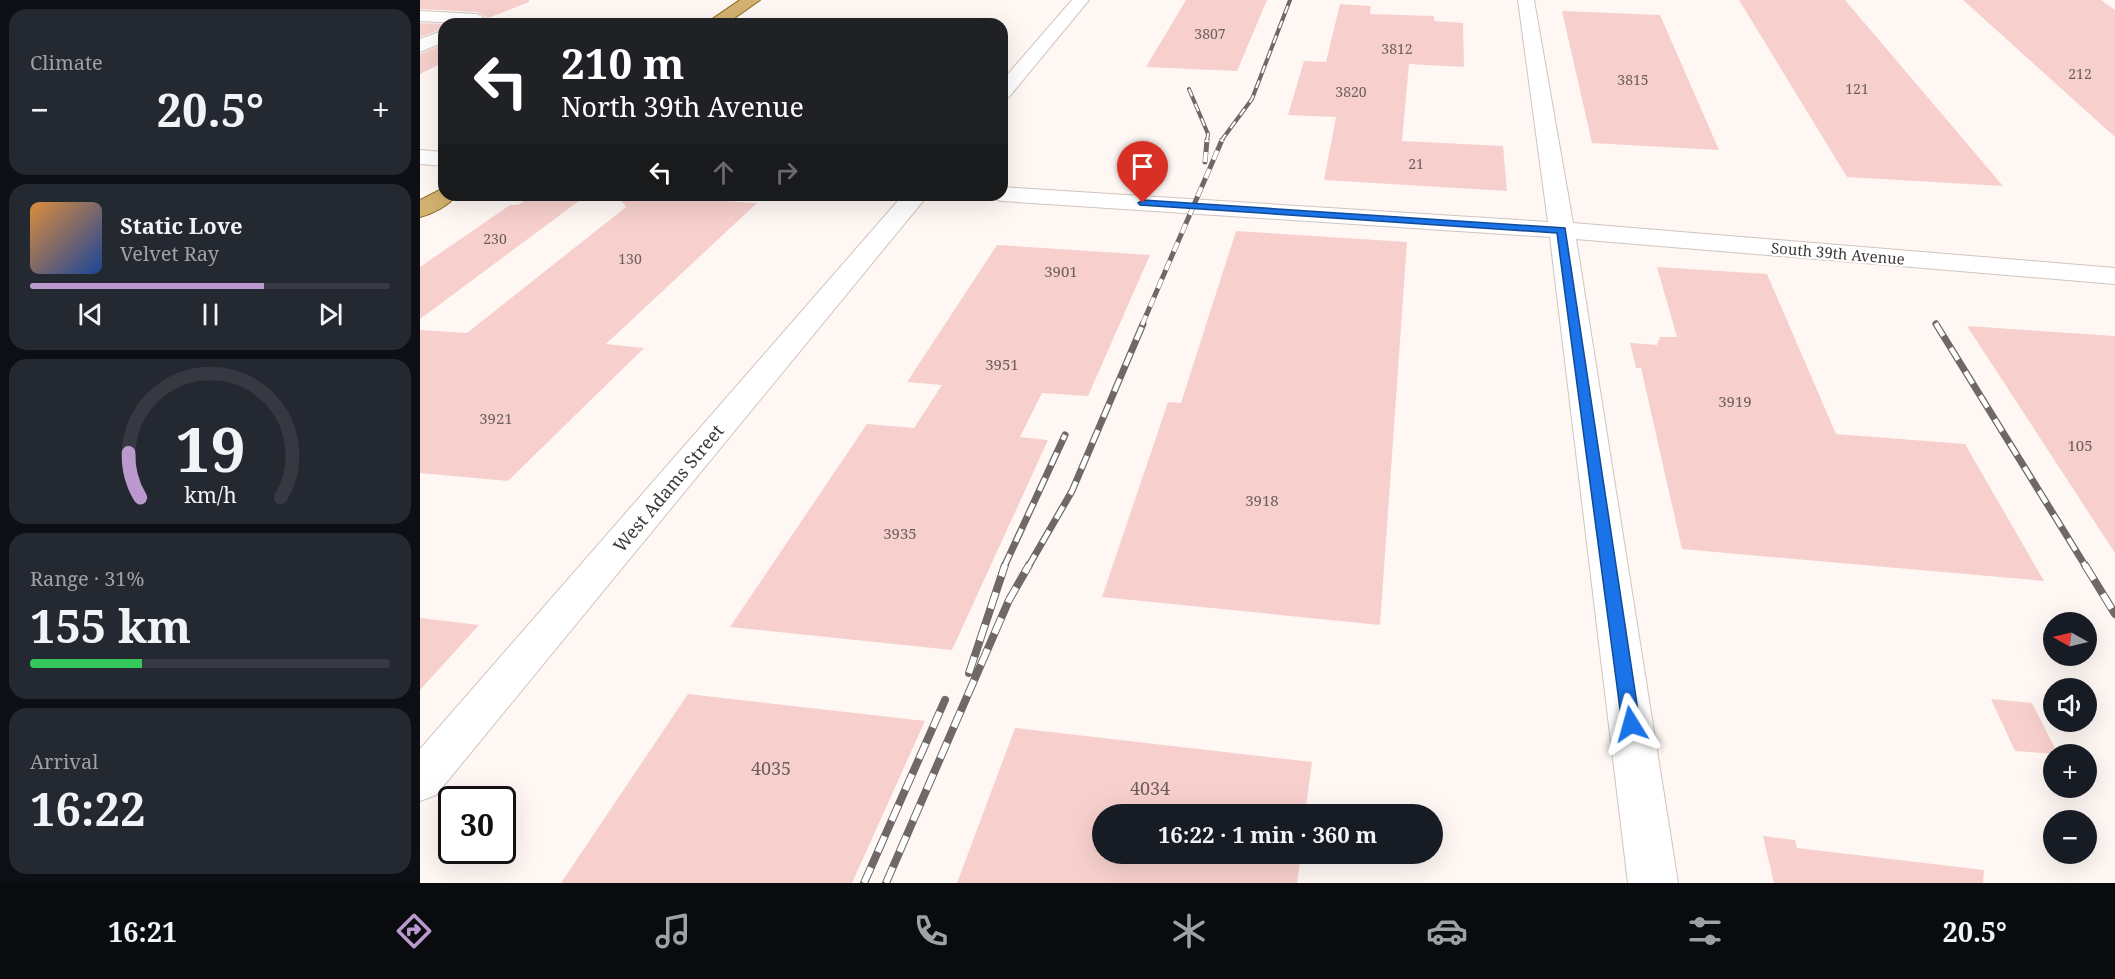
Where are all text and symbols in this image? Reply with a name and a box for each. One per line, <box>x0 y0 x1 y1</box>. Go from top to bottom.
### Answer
house number: 3807 <box>1194 24 1226 43</box>
text: 210 m <box>561 34 685 91</box>
house number: 3812 <box>1381 39 1413 58</box>
icon: left <box>462 42 540 120</box>
text: Climate <box>30 49 103 76</box>
house number: 212 <box>2068 64 2092 83</box>
house number: 3815 <box>1617 70 1649 89</box>
text: 20.5° <box>157 79 264 140</box>
house number: 121 <box>1845 79 1869 98</box>
house number: 3820 <box>1335 82 1367 101</box>
text: − <box>30 87 49 132</box>
text: + <box>372 87 390 132</box>
text: North 39th Avenue <box>561 88 804 125</box>
pin <box>1117 141 1168 203</box>
icon: arrive <box>1126 150 1159 183</box>
house number: 21 <box>1408 154 1424 173</box>
icon: left <box>644 156 677 189</box>
icon: ahead <box>707 156 740 189</box>
icon: right <box>770 156 803 189</box>
text: Static Love <box>120 210 243 240</box>
house number: 230 <box>483 229 507 248</box>
street label: South 39th Avenue <box>1770 237 1906 269</box>
text: Velvet Ray <box>120 240 219 267</box>
house number: 130 <box>618 249 642 268</box>
house number: 3901 <box>1044 261 1078 281</box>
icon: previous <box>74 298 107 331</box>
icon: pause <box>194 298 227 331</box>
icon: next <box>314 298 347 331</box>
house number: 3951 <box>985 354 1019 374</box>
house number: 3919 <box>1718 391 1752 411</box>
text: 19 <box>175 406 245 491</box>
house number: 3921 <box>479 408 513 428</box>
street label: West Adams Street <box>607 419 729 557</box>
house number: 105 <box>2067 435 2093 455</box>
text: km/h <box>184 481 237 510</box>
house number: 3918 <box>1245 490 1279 510</box>
house number: 3935 <box>883 523 917 543</box>
text: Range · 31% <box>30 565 144 592</box>
text: 155 km <box>30 595 191 656</box>
north arrow <box>2043 612 2097 666</box>
map controls <box>2043 612 2097 864</box>
button: sound <box>2043 678 2097 732</box>
position arrow <box>1599 692 1663 756</box>
button: + <box>2043 744 2097 798</box>
text: Arrival <box>30 748 98 775</box>
house number: 4035 <box>751 756 791 780</box>
house number: 4034 <box>1130 776 1170 800</box>
text: 16:22 <box>30 778 145 839</box>
speed limit sign: 30 <box>438 786 516 864</box>
button: − <box>2043 810 2097 864</box>
text: 16:22 · 1 min · 360 m <box>1158 819 1377 849</box>
icon: directions <box>393 910 435 952</box>
icon: music <box>652 910 694 952</box>
icon: phone <box>910 910 952 952</box>
icon: climate <box>1168 910 1210 952</box>
icon: car <box>1426 910 1468 952</box>
icon: filters <box>1684 910 1726 952</box>
text: 16:21 <box>108 913 177 950</box>
text: 20.5° <box>1942 913 2007 950</box>

